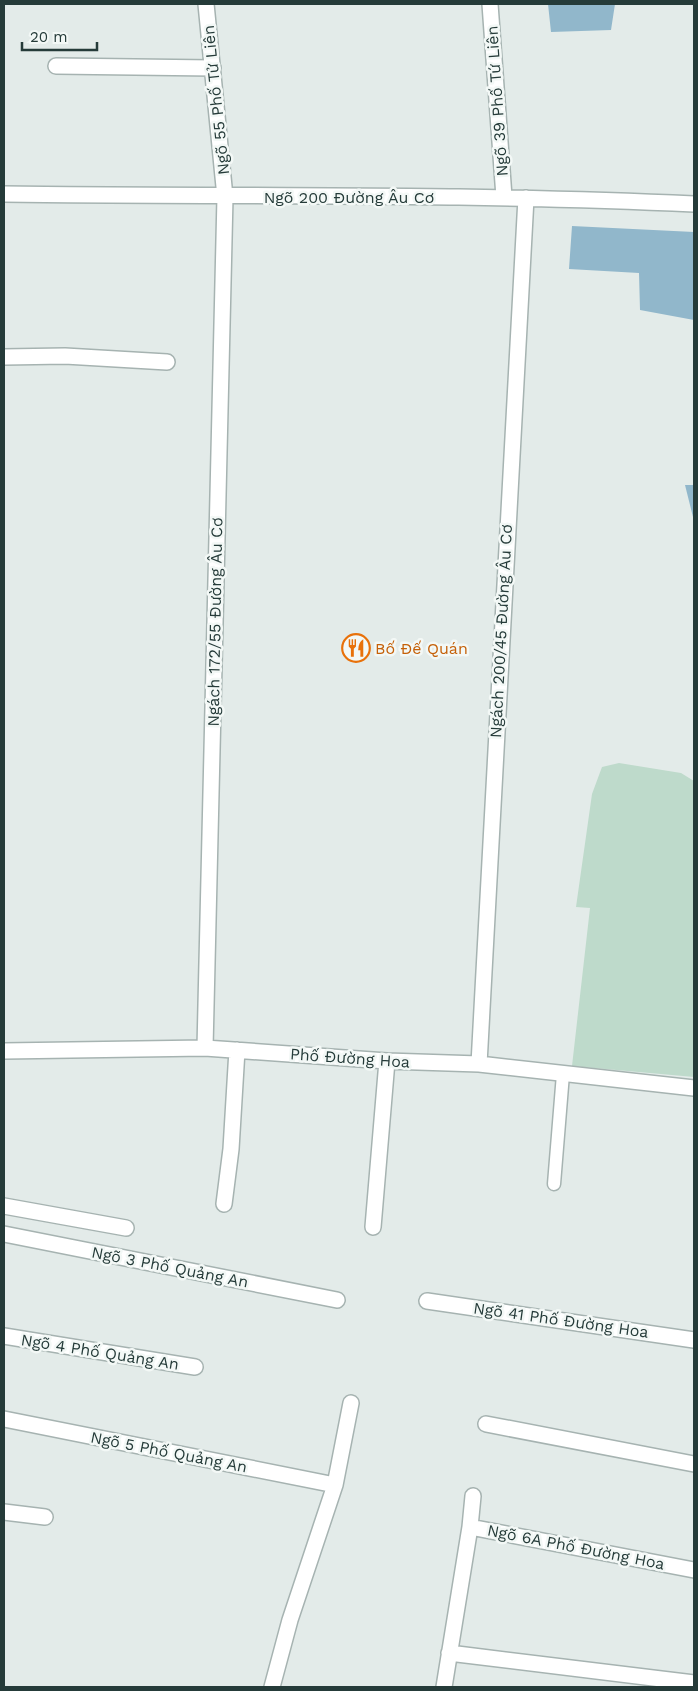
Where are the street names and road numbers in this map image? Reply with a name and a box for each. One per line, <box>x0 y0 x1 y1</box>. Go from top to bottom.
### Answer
street label: Ngõ 55 Phố Tử Liên <box>199 24 233 176</box>
street label: Ngõ 39 Phố Tứ Liên <box>482 25 512 177</box>
street label: Ngõ 200 Đường Âu Cơ <box>264 188 434 207</box>
street label: Ngách 172/55 Đường Âu Cơ <box>204 517 226 727</box>
street label: Ngách 200/45 Đường Âu Cơ <box>486 524 516 738</box>
street label: Phố Đường Hoa <box>289 1044 411 1072</box>
street label: Ngõ 3 Phố Quảng An <box>90 1242 250 1292</box>
street label: Ngõ 41 Phố Đường Hoa <box>472 1298 650 1342</box>
street label: Ngõ 4 Phố Quảng An <box>20 1330 180 1374</box>
street label: Ngõ 5 Phố Quảng An <box>89 1427 249 1477</box>
street label: Ngõ 6A Phố Đường Hoa <box>486 1520 666 1574</box>

